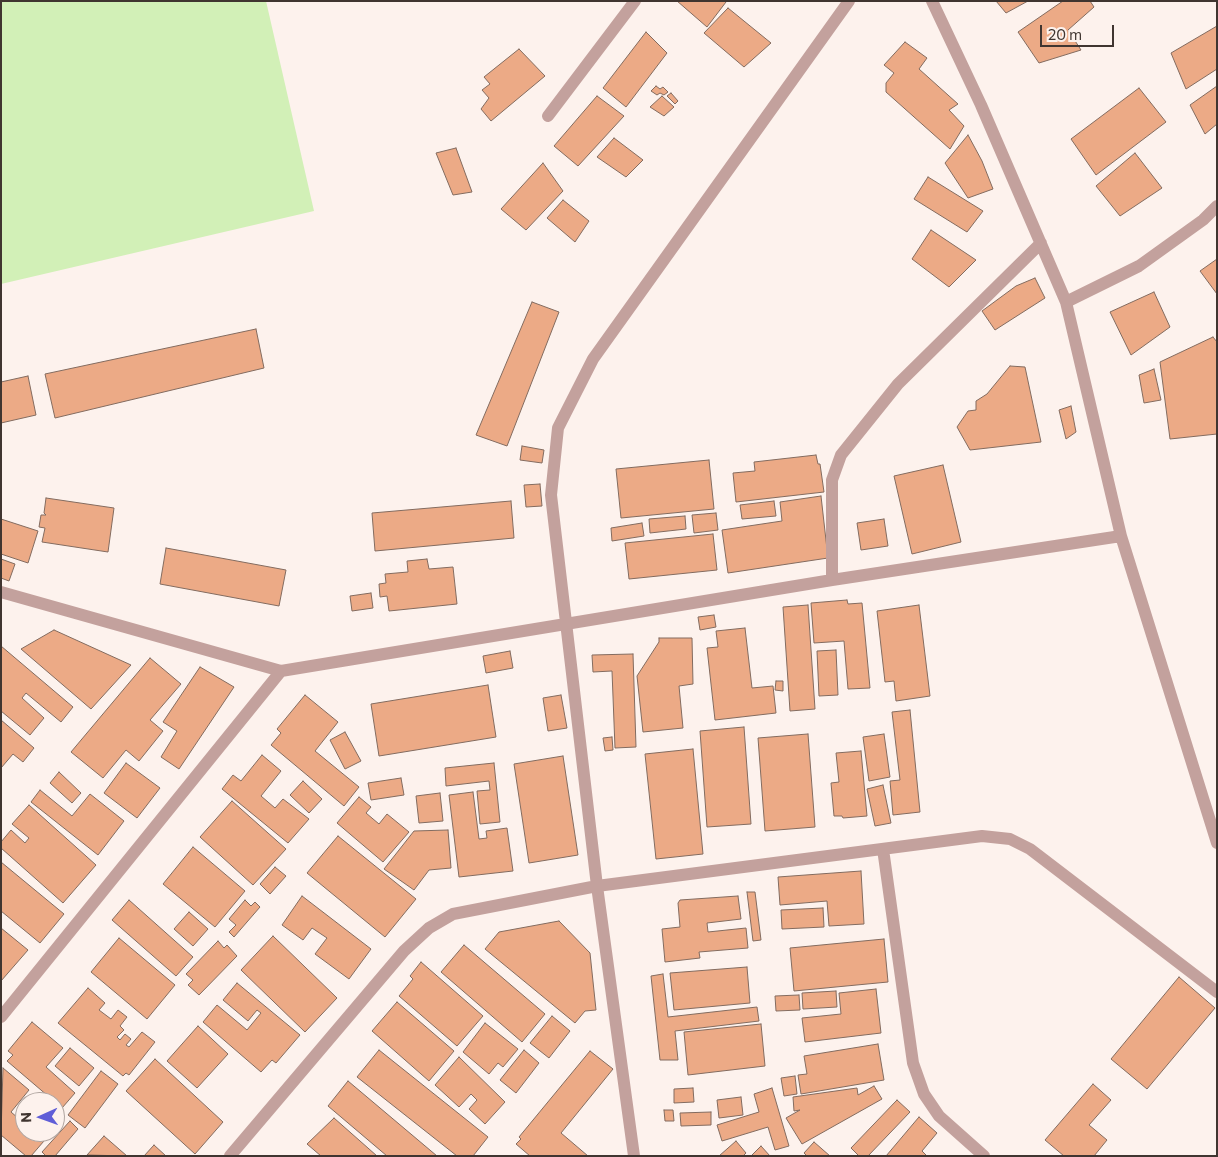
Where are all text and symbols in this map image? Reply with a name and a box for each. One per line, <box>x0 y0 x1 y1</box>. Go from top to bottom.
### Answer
scale bar <box>1043 15 1117 47</box>
text: 20 m <box>1048 25 1082 43</box>
north arrow <box>15 1092 65 1142</box>
text: N <box>17 1112 34 1123</box>

